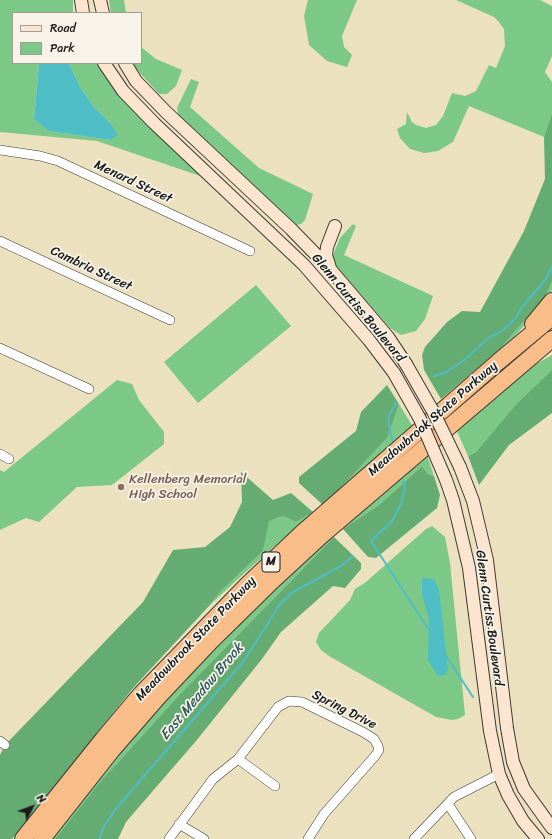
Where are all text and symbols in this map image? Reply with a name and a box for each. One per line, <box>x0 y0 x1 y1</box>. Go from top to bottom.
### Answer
legend <box>12 12 142 64</box>
text: Road <box>50 17 76 39</box>
text: Park <box>50 37 75 59</box>
street label: Menard Street <box>92 157 174 207</box>
street label: Cambria Street <box>48 243 134 295</box>
street label: Glenn Curtiss Boulevard <box>308 251 408 365</box>
street label: Meadowbrook State Parkway <box>365 358 501 480</box>
place label: Kellenberg Memorial High School <box>129 472 246 503</box>
marker: Kellenberg Memorial High School <box>116 482 126 492</box>
street label: Glenn Curtiss Boulevard <box>472 549 506 687</box>
road number: M <box>262 552 280 572</box>
street label: Meadowbrook State Parkway <box>132 574 260 704</box>
water label: East Meadow Brook <box>157 640 247 744</box>
street label: Spring Drive <box>309 687 379 733</box>
north arrow <box>12 787 52 827</box>
text: N <box>32 789 51 808</box>

